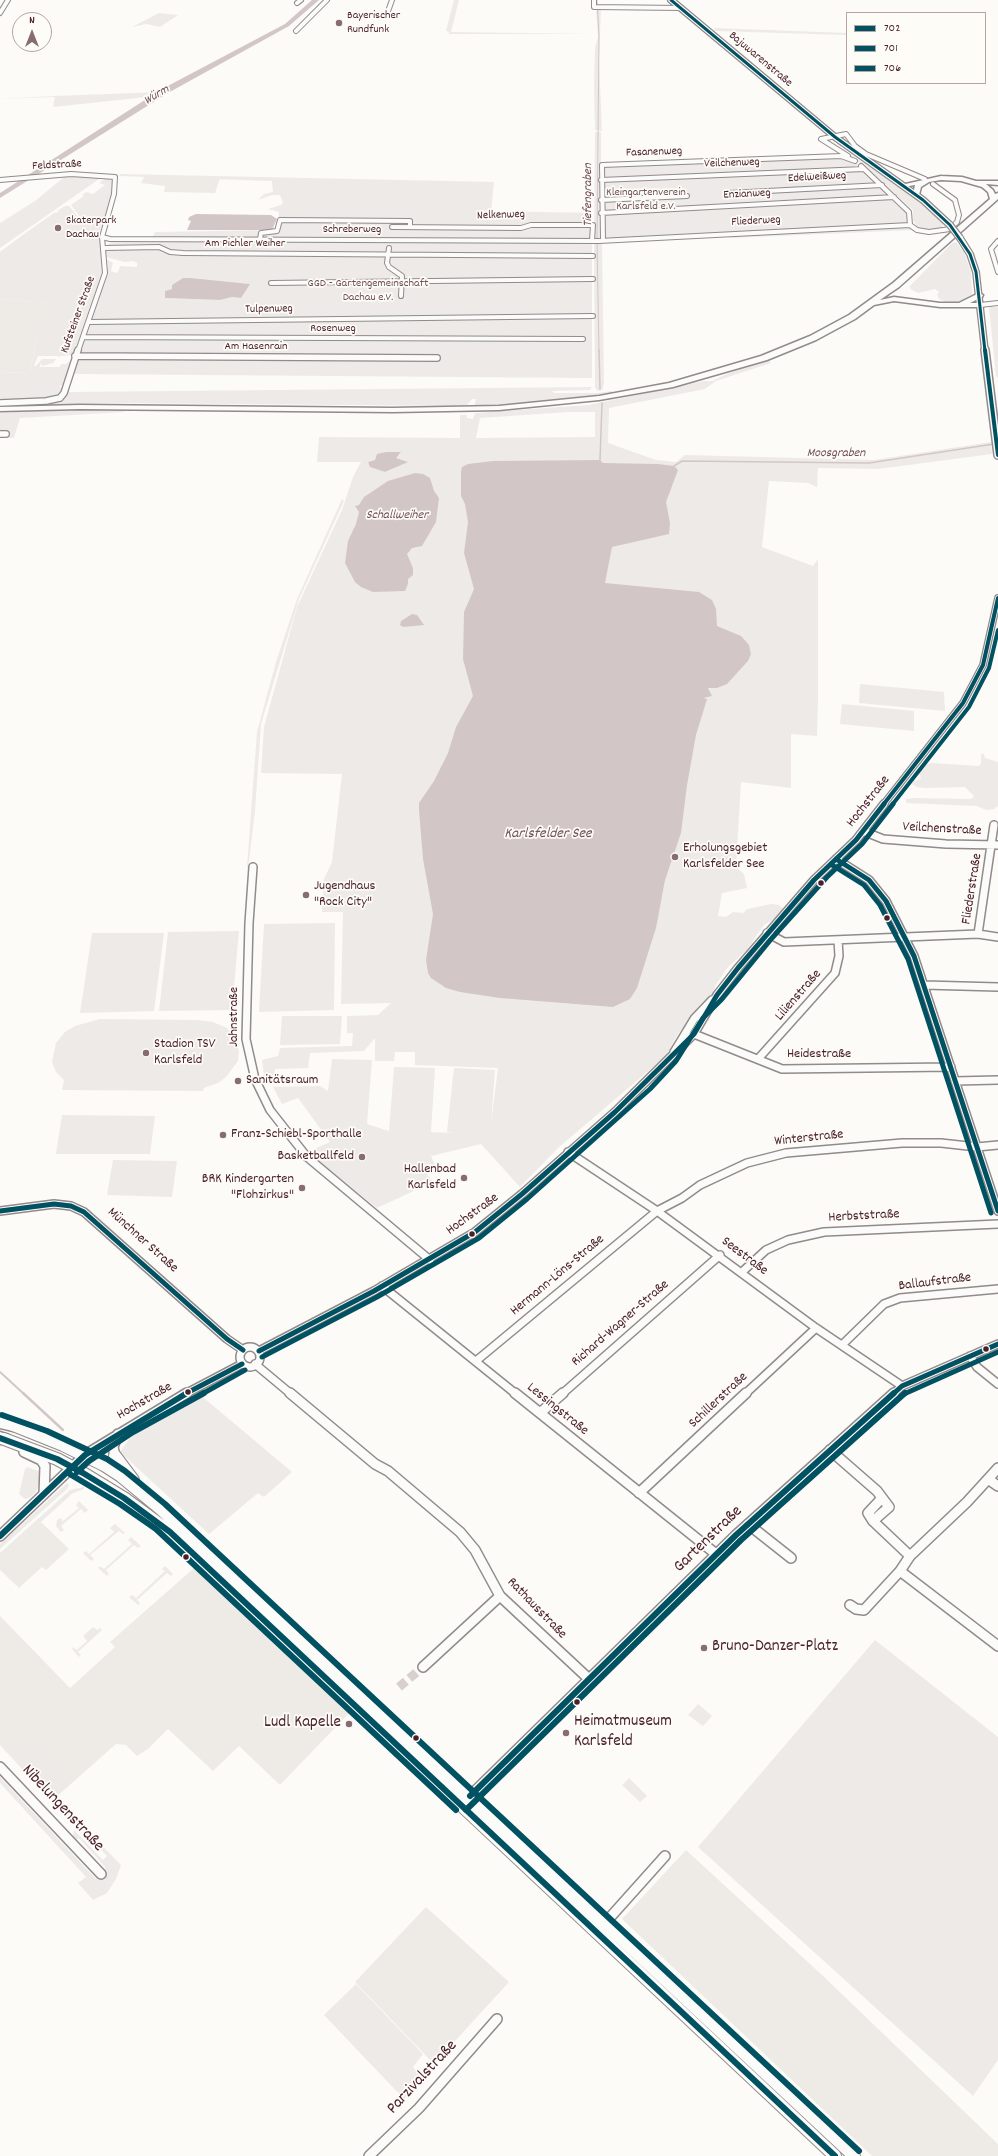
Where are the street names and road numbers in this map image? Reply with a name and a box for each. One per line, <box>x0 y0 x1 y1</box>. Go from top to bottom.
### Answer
street label: Bajuwarenstraße <box>725 29 795 91</box>
street label: Fasanenweg <box>626 145 682 161</box>
street label: Veilchenweg <box>704 156 760 172</box>
street label: Feldstraße <box>32 158 82 174</box>
street label: Edelweißweg <box>787 169 847 187</box>
street label: Enzianweg <box>723 187 771 203</box>
street label: Nelkenweg <box>477 208 525 224</box>
street label: Fliederweg <box>731 214 781 230</box>
street label: Schreberweg <box>323 223 381 237</box>
street label: Am Pichler Weiher <box>205 237 285 251</box>
street label: Kufsteiner Straße <box>58 275 100 355</box>
street label: Tulpenweg <box>245 302 293 318</box>
street label: Rosenweg <box>310 322 356 336</box>
street label: Am Hasenrain <box>224 340 288 354</box>
street label: Hochstraße <box>844 773 894 831</box>
street label: Veilchenstraße <box>902 820 982 840</box>
street label: Fliederstraße <box>959 852 987 926</box>
street label: Lilienstraße <box>772 967 826 1025</box>
street label: Jahnstraße <box>227 987 243 1047</box>
street label: Heidestraße <box>787 1047 851 1063</box>
street label: Winterstraße <box>774 1127 844 1151</box>
street label: Hochstraße <box>443 1190 503 1240</box>
street label: Münchner Straße <box>103 1205 181 1277</box>
street label: Herbststraße <box>828 1207 900 1227</box>
street label: Hermann-Löns-Straße <box>508 1232 608 1320</box>
street label: Seestraße <box>717 1234 771 1280</box>
street label: Ballaufstraße <box>898 1270 972 1296</box>
street label: Richard-Wagner-Straße <box>569 1277 673 1371</box>
street label: Schillerstraße <box>686 1369 752 1433</box>
street label: Hochstraße <box>114 1379 176 1425</box>
street label: Lessingstraße <box>523 1380 591 1440</box>
street label: Gartenstraße <box>670 1502 748 1578</box>
street label: Rathausstraße <box>502 1575 570 1643</box>
street label: Nibelungenstraße <box>16 1761 108 1857</box>
street label: Parzivalstraße <box>384 2037 462 2119</box>

